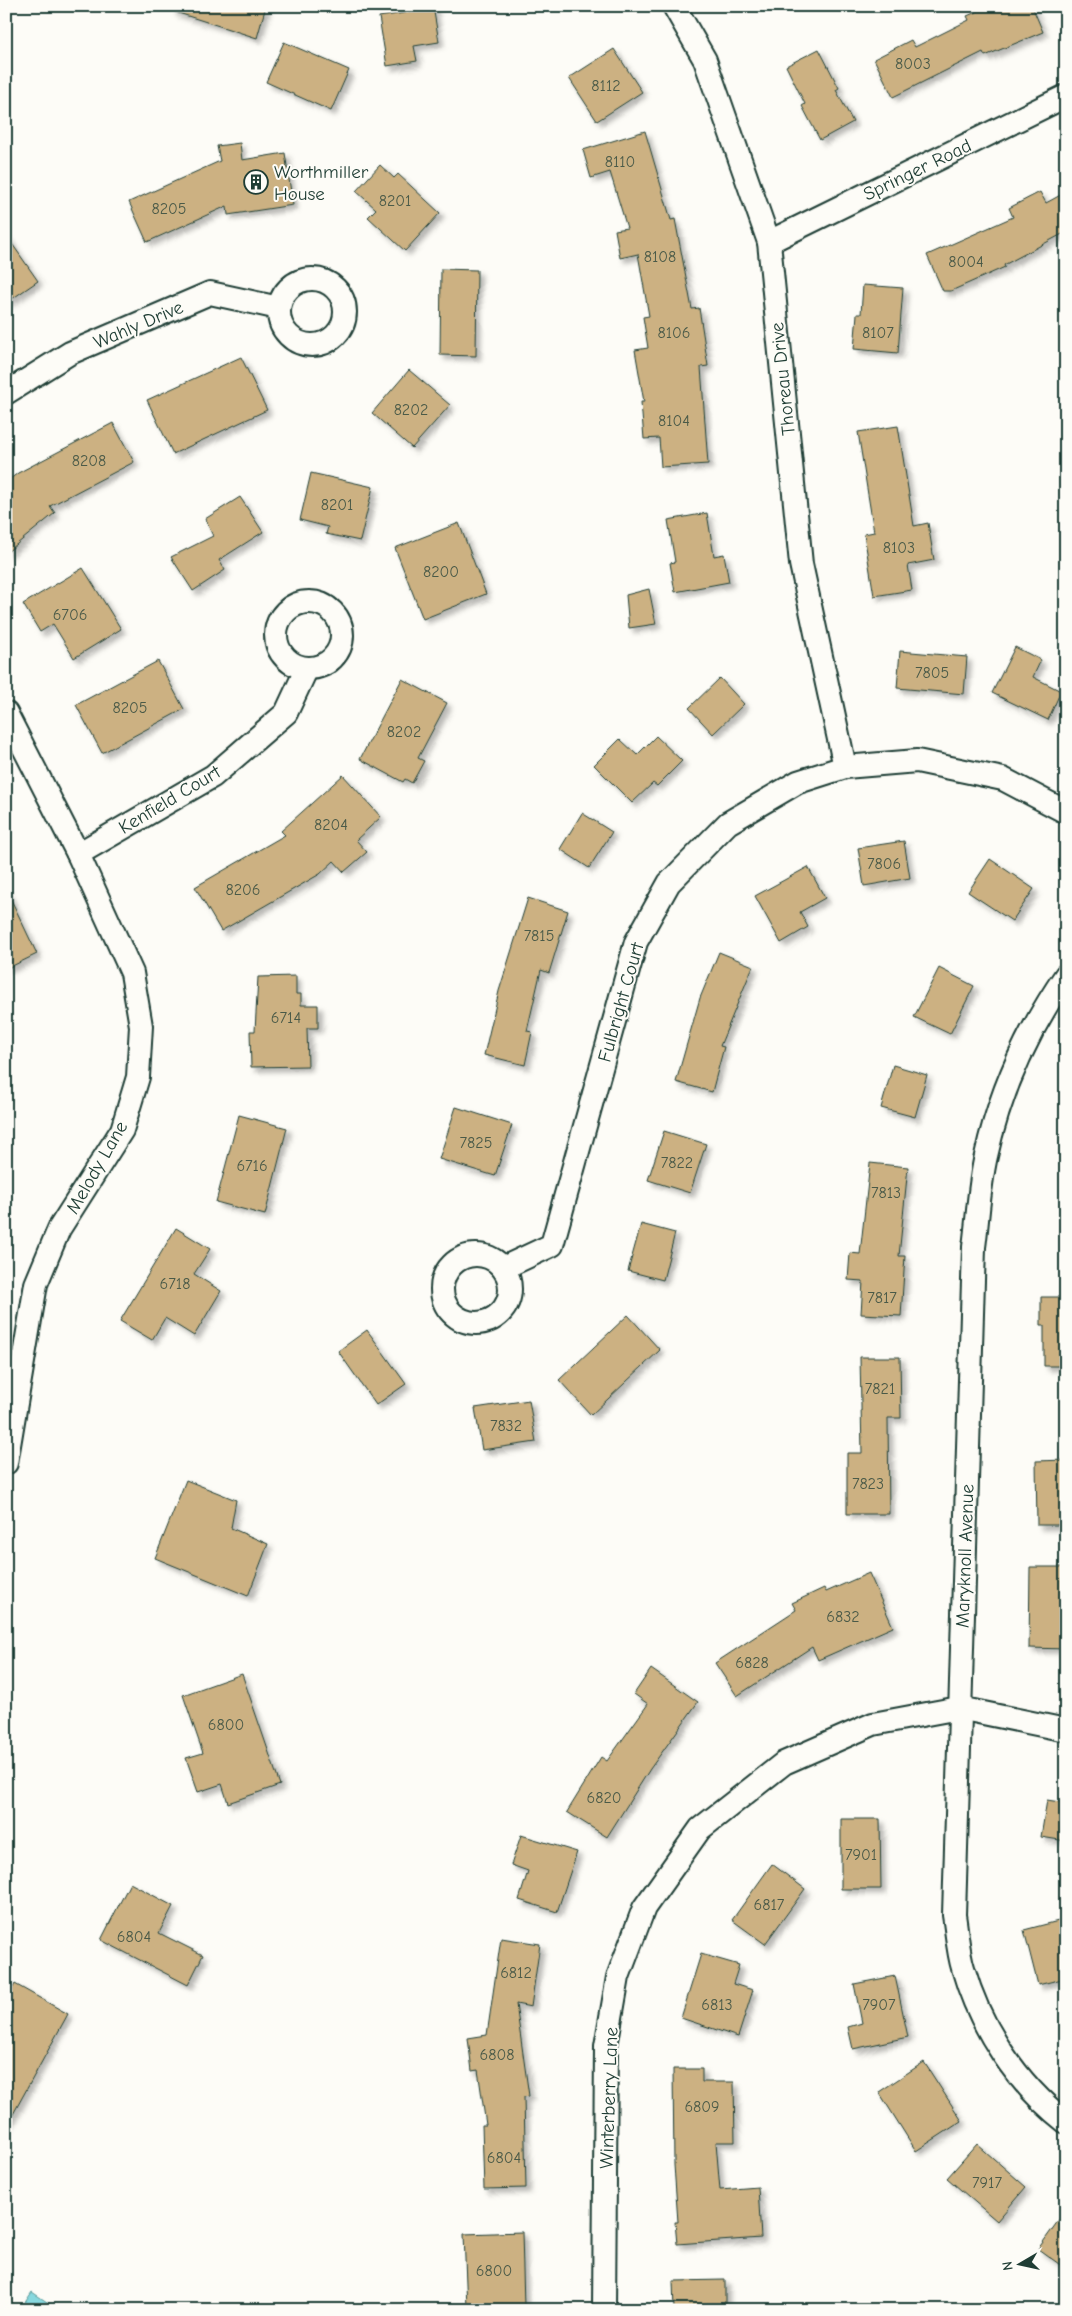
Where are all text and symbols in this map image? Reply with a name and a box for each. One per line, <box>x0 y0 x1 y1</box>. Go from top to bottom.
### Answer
house number: 8003 <box>895 55 931 73</box>
house number: 8112 <box>591 77 621 95</box>
street label: Springer Road <box>860 134 975 206</box>
house number: 8110 <box>605 153 635 171</box>
place label: Worthmiller House <box>274 161 369 205</box>
building icon: Worthmiller House <box>243 169 269 195</box>
house number: 8201 <box>379 192 411 210</box>
house number: 8205 <box>151 200 187 218</box>
house number: 8108 <box>644 248 676 266</box>
house number: 8004 <box>948 253 984 271</box>
street label: Wahly Drive <box>90 296 186 354</box>
street label: Thoreau Drive <box>766 321 800 437</box>
house number: 8106 <box>658 324 691 342</box>
house number: 8107 <box>862 324 894 342</box>
house number: 8202 <box>394 401 428 419</box>
house number: 8104 <box>658 412 690 430</box>
house number: 8208 <box>72 452 106 470</box>
house number: 8201 <box>321 496 353 514</box>
house number: 8103 <box>883 539 915 557</box>
house number: 8200 <box>423 563 459 581</box>
house number: 6706 <box>53 606 87 624</box>
house number: 7805 <box>915 664 949 682</box>
house number: 8205 <box>112 699 148 717</box>
house number: 8202 <box>387 723 421 741</box>
street label: Kenfield Court <box>115 761 225 839</box>
house number: 8204 <box>314 816 348 834</box>
house number: 7806 <box>867 855 901 873</box>
house number: 8206 <box>225 881 261 899</box>
house number: 7815 <box>524 927 554 945</box>
street label: Fulbright Court <box>593 939 649 1065</box>
house number: 6714 <box>271 1009 301 1027</box>
street label: Melody Lane <box>61 1117 132 1218</box>
house number: 7825 <box>460 1134 492 1152</box>
house number: 7822 <box>661 1154 693 1172</box>
house number: 6716 <box>236 1157 268 1175</box>
house number: 7813 <box>871 1184 901 1202</box>
house number: 6718 <box>160 1275 190 1293</box>
house number: 7817 <box>867 1289 897 1307</box>
house number: 7821 <box>865 1380 895 1398</box>
house number: 7832 <box>490 1417 522 1435</box>
house number: 7823 <box>852 1475 884 1493</box>
street label: Maryknoll Avenue <box>951 1484 979 1628</box>
house number: 6832 <box>826 1608 860 1626</box>
house number: 6828 <box>735 1654 769 1672</box>
house number: 6800 <box>208 1716 244 1734</box>
house number: 6820 <box>586 1789 622 1807</box>
house number: 7901 <box>845 1846 877 1864</box>
house number: 6817 <box>754 1896 785 1914</box>
house number: 6804 <box>117 1928 151 1946</box>
house number: 6812 <box>500 1964 532 1982</box>
house number: 6813 <box>701 1996 733 2014</box>
house number: 7907 <box>862 1996 896 2014</box>
street label: Winterberry Lane <box>596 2027 622 2169</box>
house number: 6808 <box>480 2046 514 2064</box>
house number: 6809 <box>684 2098 720 2116</box>
house number: 6804 <box>487 2149 521 2167</box>
house number: 7917 <box>972 2174 1002 2192</box>
north arrow <box>994 2238 1044 2288</box>
text: N <box>999 2260 1017 2272</box>
house number: 6800 <box>476 2262 512 2280</box>

